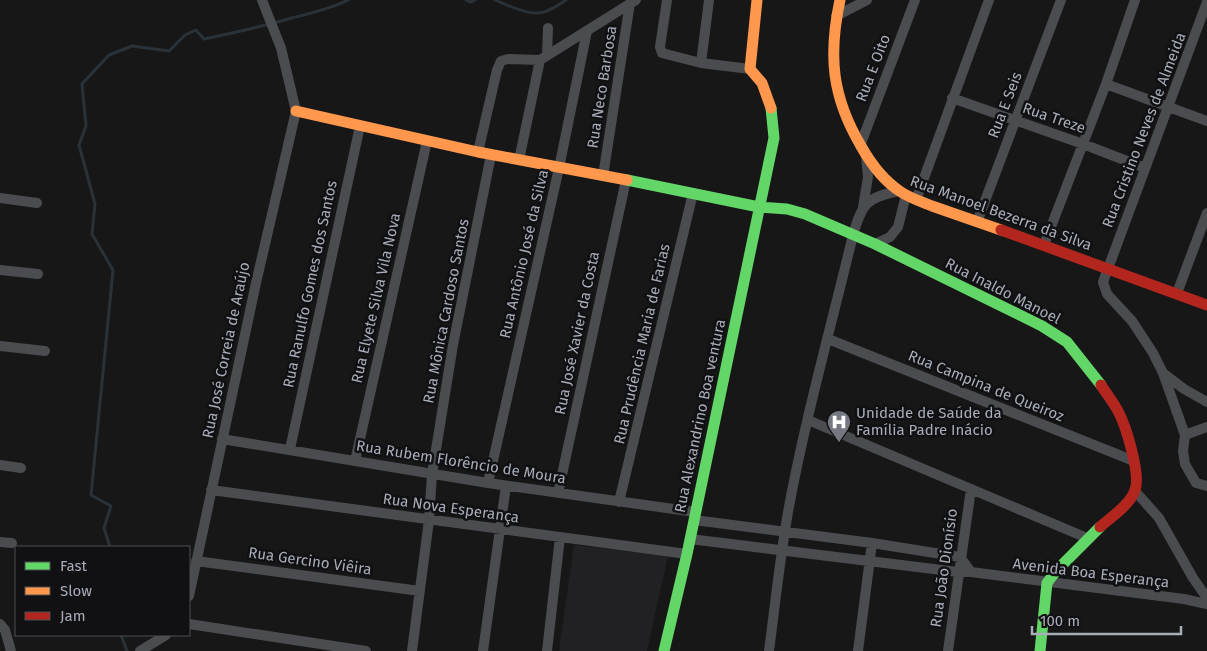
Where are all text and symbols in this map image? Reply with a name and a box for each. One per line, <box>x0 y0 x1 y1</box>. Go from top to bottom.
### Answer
street label: Rua Neco Barbosa <box>583 24 621 150</box>
street label: Rua Cristino Neves de Almeida <box>1098 30 1190 230</box>
street label: Rua E Oito <box>852 32 894 104</box>
street label: Rua E Seis <box>984 69 1026 141</box>
street label: Rua Treze <box>1020 99 1088 137</box>
street label: Rua Antônio José da Silva <box>496 168 552 340</box>
street label: Rua Manoel Bezerra da Silva <box>908 172 1094 254</box>
street label: Rua Ranulfo Gomes dos Santos <box>279 179 341 389</box>
street label: Rua Elyete Silva Vila Nova <box>348 211 404 385</box>
street label: Rua Mônica Cardoso Santos <box>419 217 473 405</box>
street label: Rua Prudência Maria de Farias <box>610 242 674 446</box>
street label: Rua José Xavier da Costa <box>551 250 603 416</box>
street label: Rua Inaldo Manoel <box>942 254 1064 328</box>
street label: Rua José Correia de Araújo <box>199 260 253 440</box>
street label: Rua Alexandrino Boa ventura <box>671 318 729 514</box>
street label: Rua Campina de Queiroz <box>905 346 1067 426</box>
place label: Unidade de Saúde da Família Padre Inácio <box>856 404 1002 439</box>
hospital icon: Unidade de Saúde da Família Padre Inácio <box>826 409 852 443</box>
street label: Rua Rubem Florêncio de Moura <box>355 437 567 487</box>
street label: Rua Nova Esperança <box>382 490 520 526</box>
street label: Rua João Dionísio <box>927 507 961 629</box>
street label: Rua Gercino Viêira <box>247 543 373 579</box>
legend <box>15 546 190 636</box>
street label: Avenida Boa Esperança <box>1012 554 1170 592</box>
text: Fast <box>60 557 87 575</box>
text: Slow <box>60 582 92 600</box>
scale bar <box>1032 604 1181 636</box>
text: Jam <box>60 607 86 625</box>
text: 100 m <box>1040 612 1080 630</box>

